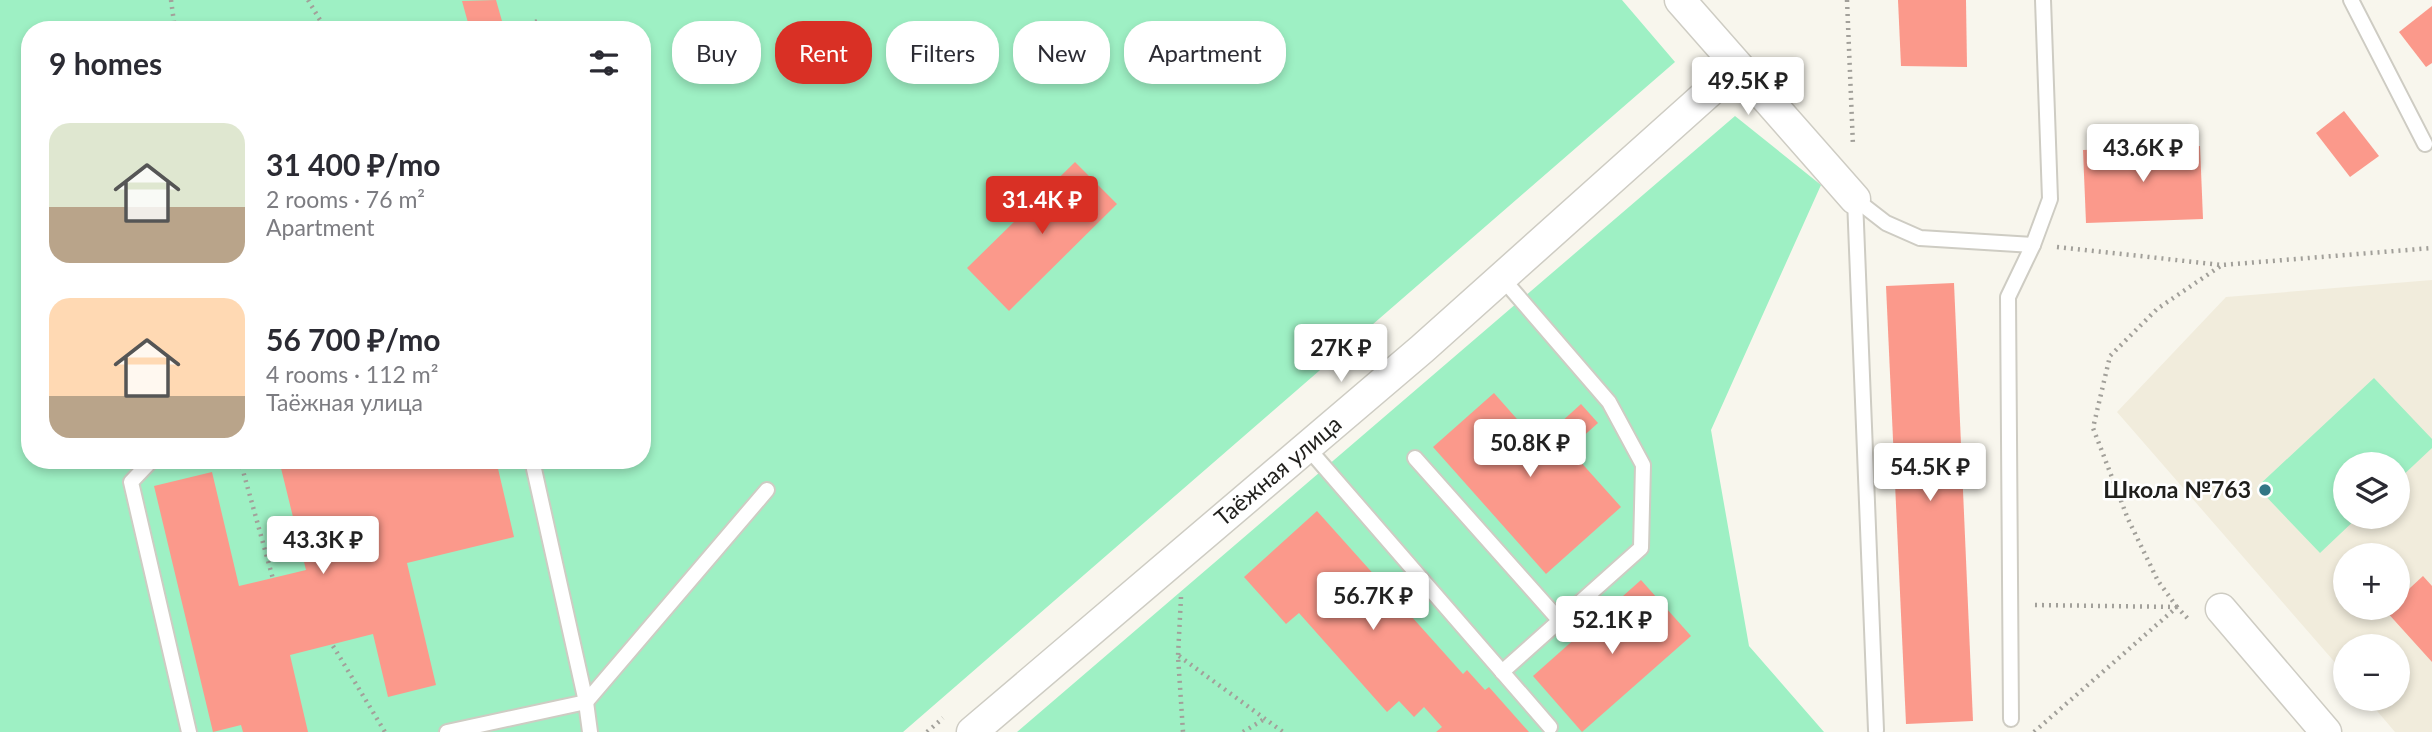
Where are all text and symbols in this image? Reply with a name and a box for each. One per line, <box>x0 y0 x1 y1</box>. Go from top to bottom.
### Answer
chip: Buy <box>672 21 761 84</box>
chip: Rent <box>775 21 872 84</box>
chip: Filters <box>886 21 999 84</box>
chip: New <box>1013 21 1110 84</box>
chip: Apartment <box>1124 21 1286 84</box>
icon: filters <box>585 44 623 82</box>
text: 9 homes <box>49 45 162 81</box>
pin: 49.5K ₽ <box>1683 58 1813 117</box>
text: 49.5K ₽ <box>1708 66 1788 94</box>
pin: 43.6K ₽ <box>2078 124 2208 184</box>
text: 43.6K ₽ <box>2103 133 2183 161</box>
text: 31 400 ₽/mo <box>266 146 441 182</box>
icon: home <box>105 151 189 235</box>
pin: 31.4K ₽ <box>977 176 1107 236</box>
text: 2 rooms · 76 m² <box>266 185 425 213</box>
text: 31.4K ₽ <box>1002 185 1082 213</box>
text: Apartment <box>266 213 374 241</box>
text: 56 700 ₽/mo <box>266 321 441 357</box>
pin: 27K ₽ <box>1292 324 1390 384</box>
icon: home <box>105 326 189 410</box>
text: 27K ₽ <box>1310 333 1372 361</box>
text: 4 rooms · 112 m² <box>266 360 438 388</box>
text: Таёжная улица <box>266 388 423 416</box>
street label: Таёжная улица <box>1208 409 1346 531</box>
pin: 50.8K ₽ <box>1465 420 1595 479</box>
text: 50.8K ₽ <box>1490 428 1570 456</box>
pin: 54.5K ₽ <box>1865 444 1995 503</box>
text: 54.5K ₽ <box>1890 452 1970 480</box>
map controls <box>2333 452 2410 711</box>
button: layers <box>2333 452 2410 529</box>
place label: Школа №763 <box>2103 475 2251 503</box>
marker: Школа №763 <box>2257 482 2273 498</box>
pin: 43.3K ₽ <box>258 516 388 576</box>
text: 43.3K ₽ <box>283 525 363 553</box>
button: + <box>2333 543 2410 620</box>
pin: 56.7K ₽ <box>1308 572 1438 632</box>
text: 56.7K ₽ <box>1333 581 1413 609</box>
pin: 52.1K ₽ <box>1547 596 1677 656</box>
text: 52.1K ₽ <box>1572 605 1652 633</box>
button: − <box>2333 634 2410 711</box>

